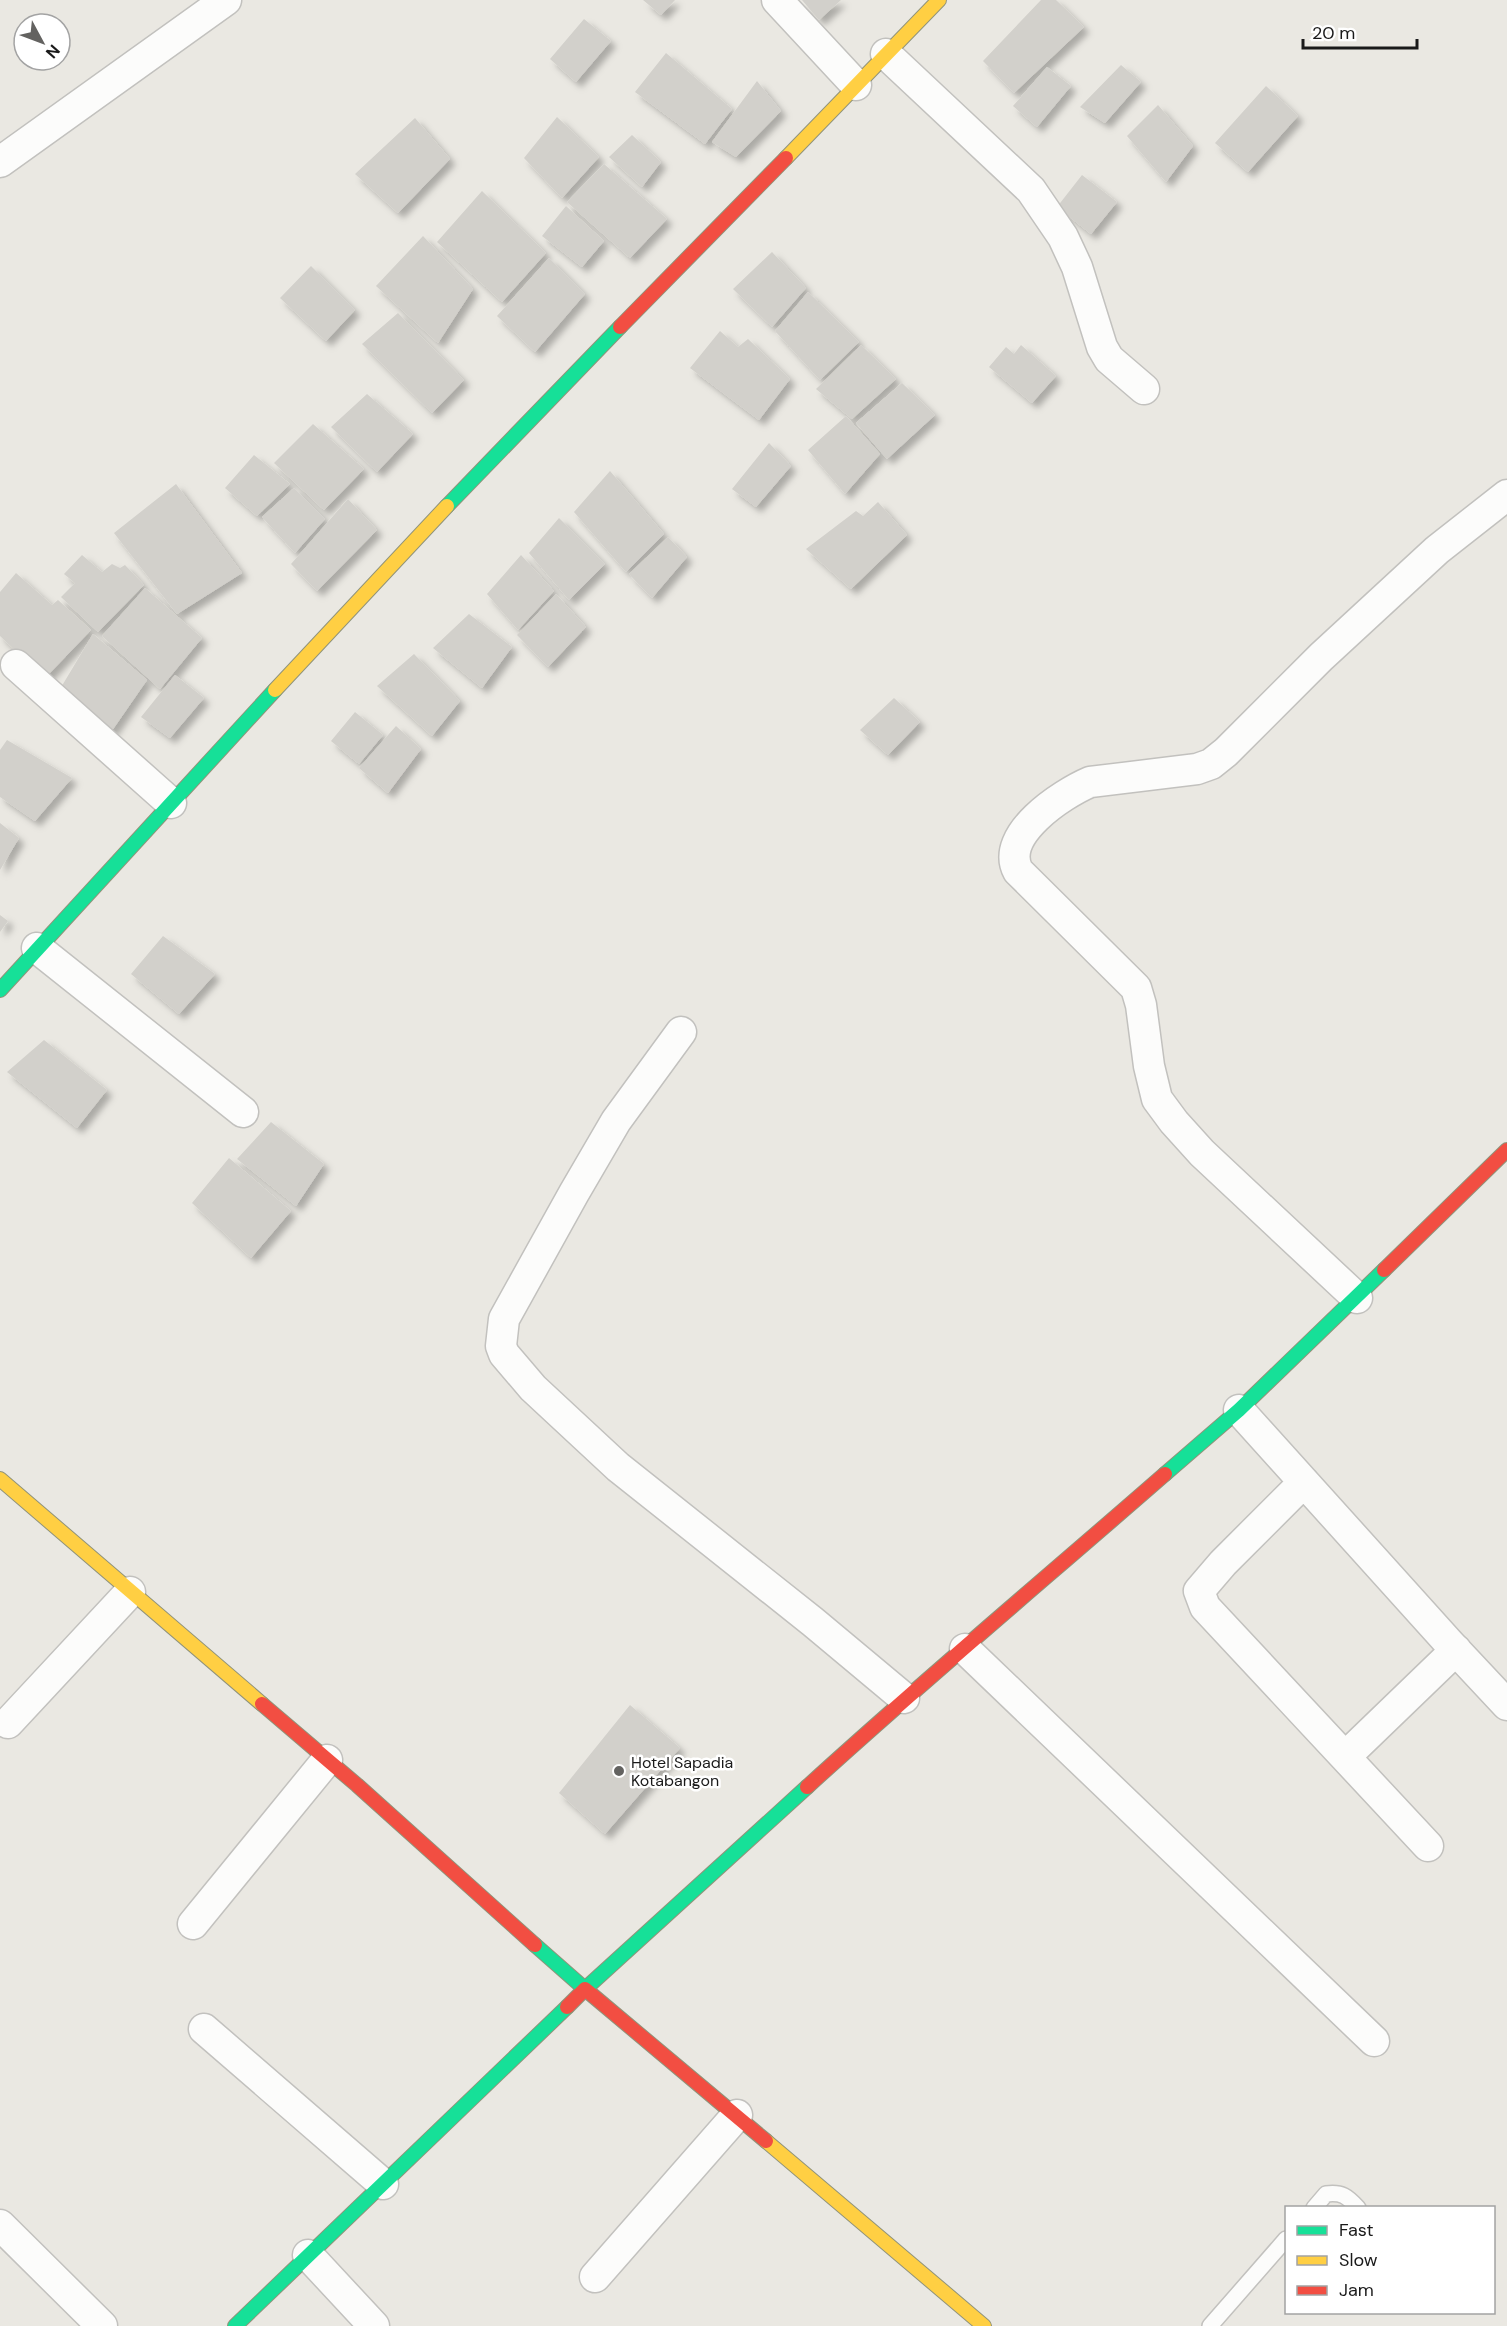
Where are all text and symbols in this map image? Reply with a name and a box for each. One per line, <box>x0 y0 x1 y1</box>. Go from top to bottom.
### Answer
north arrow <box>12 12 72 72</box>
scale bar <box>1303 12 1417 50</box>
text: 20 m <box>1312 21 1355 45</box>
text: N <box>41 40 65 63</box>
place label: Hotel Sapadia Kotabangon <box>631 1752 733 1791</box>
marker: Hotel Sapadia Kotabangon <box>612 1764 626 1778</box>
legend <box>1285 2206 1495 2314</box>
text: Fast <box>1339 2218 1374 2242</box>
text: Slow <box>1339 2248 1378 2272</box>
text: Jam <box>1339 2278 1374 2302</box>

